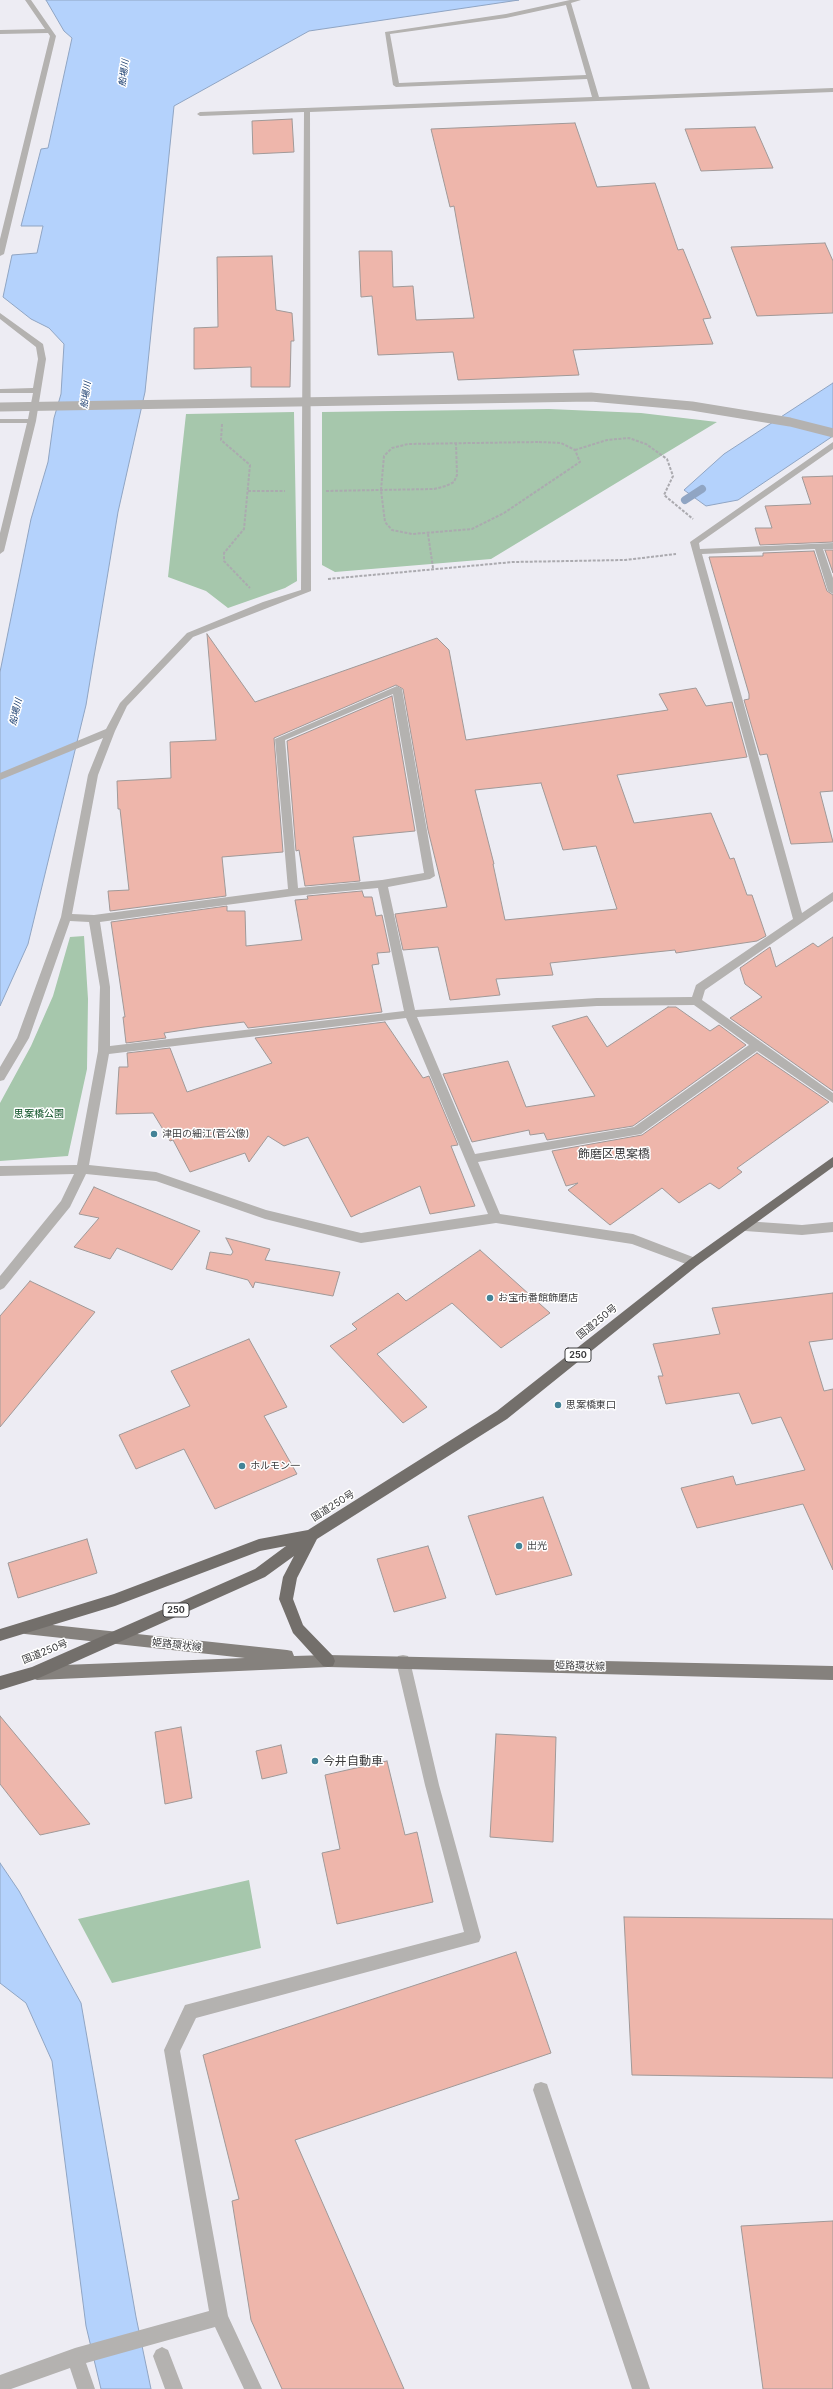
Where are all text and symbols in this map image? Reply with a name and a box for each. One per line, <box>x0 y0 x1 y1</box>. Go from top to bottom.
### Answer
water label: 船場川 <box>117 59 131 87</box>
water label: 船場川 <box>79 381 93 409</box>
water label: 船場川 <box>8 698 24 726</box>
park label: 思案橋公園 <box>14 1108 64 1120</box>
place label: 津田の細江(菅公像) <box>162 1128 249 1140</box>
marker: 津田の細江(菅公像) <box>149 1129 159 1139</box>
district label: 飾磨区思案橋 <box>578 1147 650 1161</box>
place label: お宝市番館飾磨店 <box>498 1292 578 1304</box>
marker: お宝市番館飾磨店 <box>485 1293 495 1303</box>
street label: 国道250号 <box>574 1302 620 1342</box>
road number: 250 <box>565 1348 591 1362</box>
place label: 思案橋東口 <box>566 1399 616 1411</box>
marker: 思案橋東口 <box>553 1400 563 1410</box>
place label: ホルモン一 <box>250 1460 300 1472</box>
marker: ホルモン一 <box>237 1461 247 1471</box>
street label: 国道250号 <box>309 1488 357 1524</box>
place label: 出光 <box>527 1540 547 1552</box>
marker: 出光 <box>514 1541 524 1551</box>
road number: 250 <box>163 1603 189 1617</box>
street label: 姫路環状線 <box>152 1636 202 1654</box>
street label: 国道250号 <box>20 1637 70 1667</box>
street label: 姫路環状線 <box>555 1659 605 1673</box>
place label: 今井自動車 <box>323 1754 383 1768</box>
marker: 今井自動車 <box>310 1756 320 1766</box>

